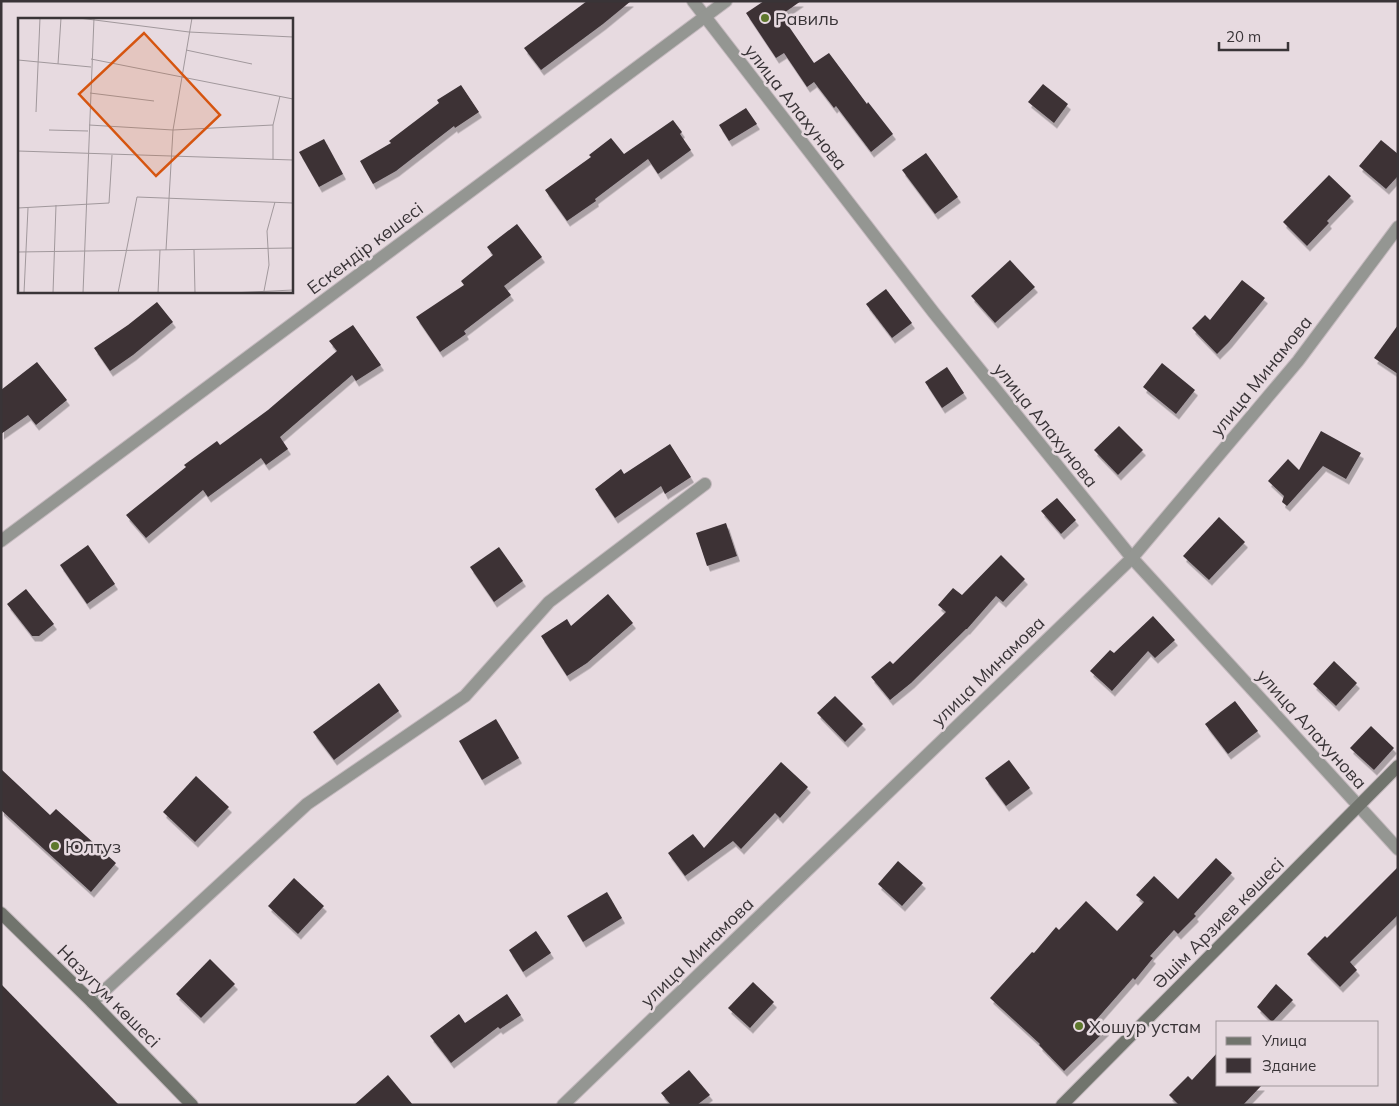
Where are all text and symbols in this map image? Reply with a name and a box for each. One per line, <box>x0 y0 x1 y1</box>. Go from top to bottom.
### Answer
place label: Равиль <box>775 7 839 30</box>
marker: Равиль <box>759 12 771 24</box>
inset map <box>18 18 292 292</box>
scale bar <box>1219 20 1288 52</box>
text: 20 m <box>1226 27 1261 46</box>
street label: улица Алахунова <box>740 39 852 175</box>
street label: Ескендір көшесі <box>302 197 428 299</box>
street label: улица Минамова <box>1205 311 1317 441</box>
street label: улица Алахунова <box>989 358 1103 492</box>
street label: улица Минамова <box>927 611 1049 731</box>
street label: улица Алахунова <box>1252 664 1372 794</box>
place label: Юлтуз <box>65 835 121 858</box>
marker: Юлтуз <box>49 840 61 852</box>
street label: Әшім Арзиев көшесі <box>1147 852 1289 994</box>
street label: улица Минамова <box>636 892 758 1012</box>
street label: Назугум көшесі <box>53 940 165 1052</box>
place label: Хошур устам <box>1089 1015 1201 1038</box>
marker: Хошур устам <box>1073 1020 1085 1032</box>
legend <box>1216 1021 1379 1086</box>
text: Улица <box>1261 1031 1307 1050</box>
text: Здание <box>1262 1056 1316 1075</box>

